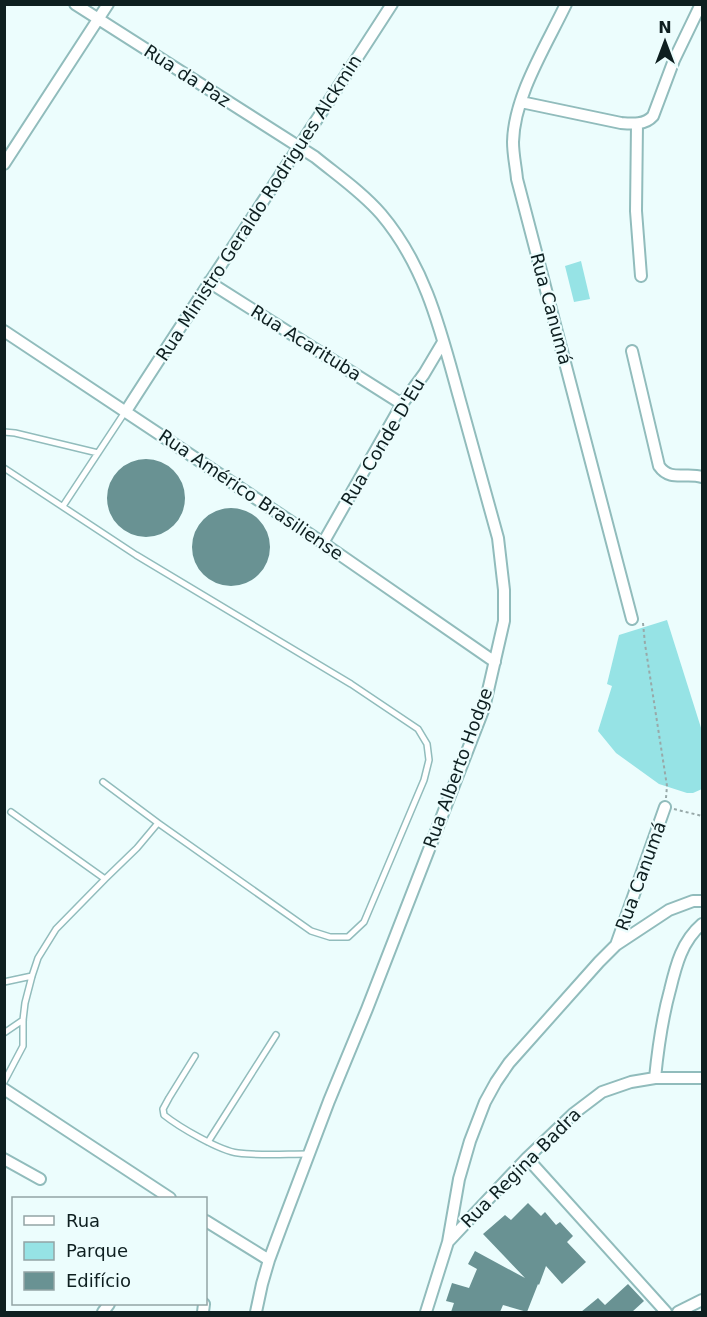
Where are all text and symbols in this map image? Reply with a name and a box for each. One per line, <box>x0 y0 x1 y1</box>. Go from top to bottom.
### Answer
north arrow <box>635 12 695 72</box>
text: N <box>658 18 672 37</box>
street label: Rua da Paz <box>140 40 234 111</box>
street label: Rua Ministro Geraldo Rodrigues Alckmin <box>152 51 366 365</box>
street label: Rua Canumá <box>526 251 576 367</box>
street label: Rua Acarituba <box>247 300 365 385</box>
street label: Rua Conde D'Eu <box>336 374 429 509</box>
street label: Rua Américo Brasiliense <box>155 425 347 564</box>
street label: Rua Alberto Hodge <box>419 685 496 851</box>
street label: Rua Canumá <box>611 818 670 933</box>
street label: Rua Regina Badra <box>456 1103 585 1232</box>
legend <box>12 1197 207 1305</box>
text: Rua <box>66 1210 100 1231</box>
text: Parque <box>66 1240 128 1261</box>
text: Edifício <box>66 1270 131 1291</box>

